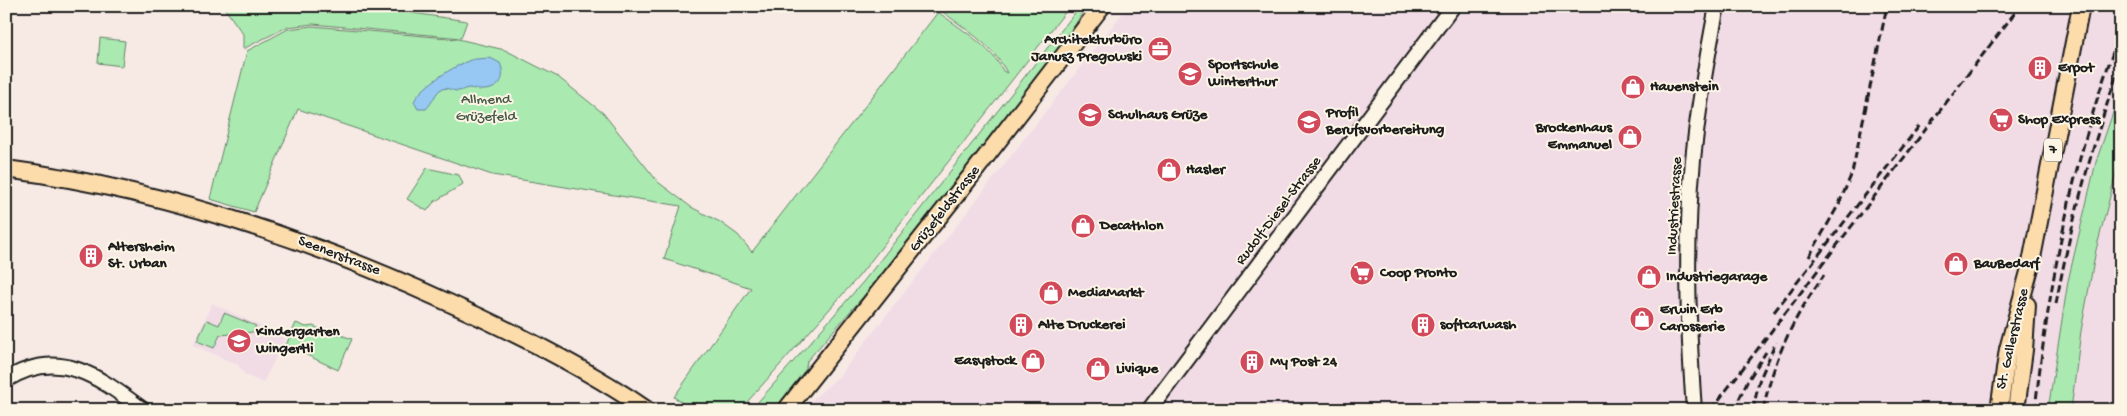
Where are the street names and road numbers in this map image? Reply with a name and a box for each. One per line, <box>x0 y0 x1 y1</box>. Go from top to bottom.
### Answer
road number: 7 <box>2044 138 2062 162</box>
street label: Rudolf-Diesel-Strasse <box>1232 153 1326 269</box>
street label: Industriestrasse <box>1663 156 1687 256</box>
street label: Grüzefeldstrasse <box>906 162 984 256</box>
street label: Seenerstrasse <box>295 232 383 280</box>
street label: St. Gallerstrasse <box>1993 287 2033 391</box>

